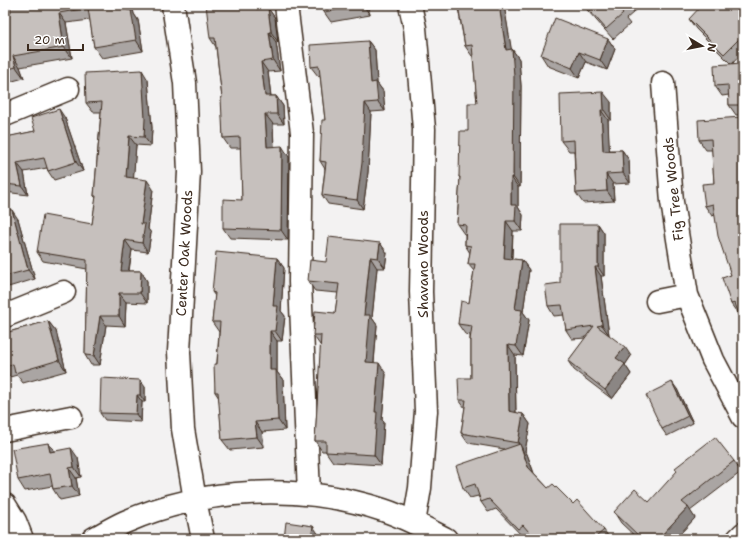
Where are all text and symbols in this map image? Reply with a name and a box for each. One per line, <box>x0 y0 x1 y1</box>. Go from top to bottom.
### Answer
scale bar <box>28 26 83 52</box>
north arrow <box>682 26 722 66</box>
text: 20 m <box>34 32 65 48</box>
text: N <box>703 42 719 54</box>
street label: Fig Tree Woods <box>659 136 687 242</box>
street label: Center Oak Woods <box>172 189 196 317</box>
street label: Shavano Woods <box>414 210 432 318</box>

